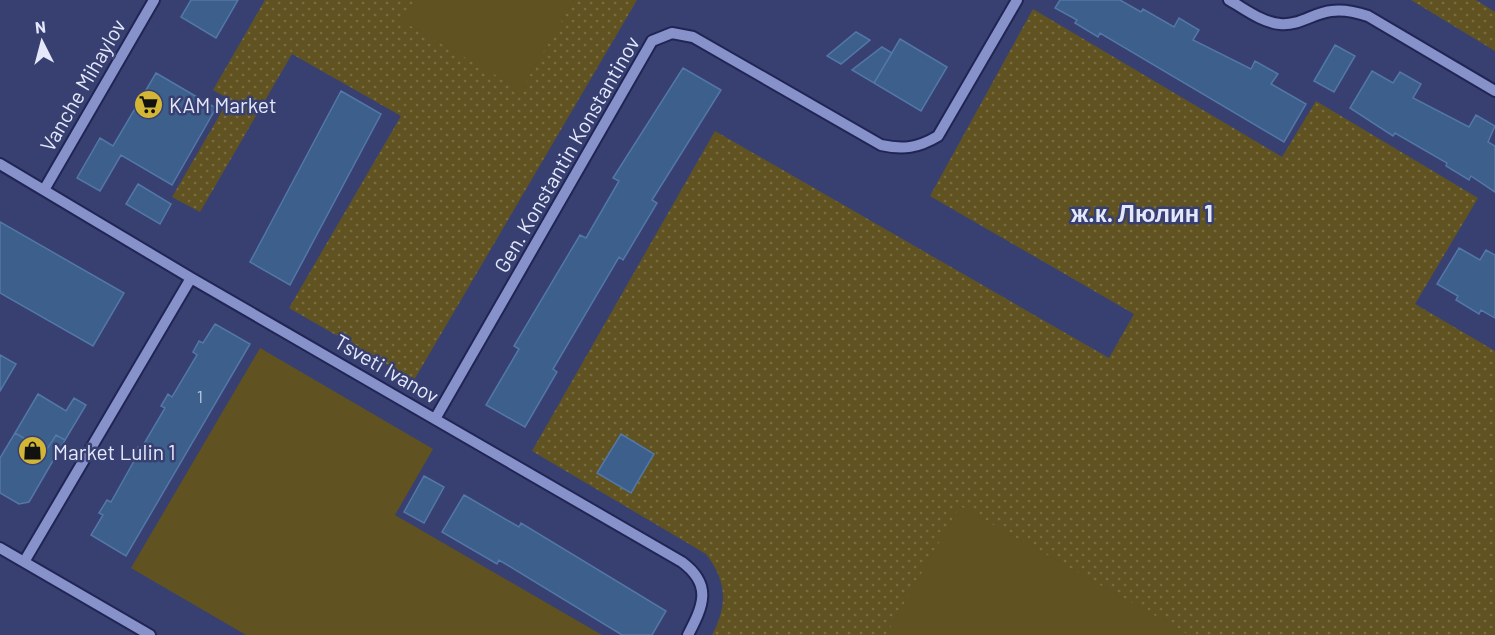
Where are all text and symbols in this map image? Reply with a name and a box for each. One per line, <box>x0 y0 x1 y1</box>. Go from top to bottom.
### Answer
north arrow <box>12 12 72 72</box>
street label: Vanche Mihaylov <box>34 14 130 156</box>
text: N <box>34 17 47 37</box>
street label: Gen. Konstantin Konstantinov <box>488 31 644 277</box>
supermarket icon: KAM Market <box>132 88 164 120</box>
place label: KAM Market <box>169 92 277 117</box>
district label: ж.к. Люлин 1 <box>1070 198 1213 227</box>
street label: Tsveti Ivanov <box>330 328 444 408</box>
house number: 1 <box>197 385 203 407</box>
shop icon: Market Lulin 1 <box>16 435 48 467</box>
place label: Market Lulin 1 <box>53 439 176 464</box>

